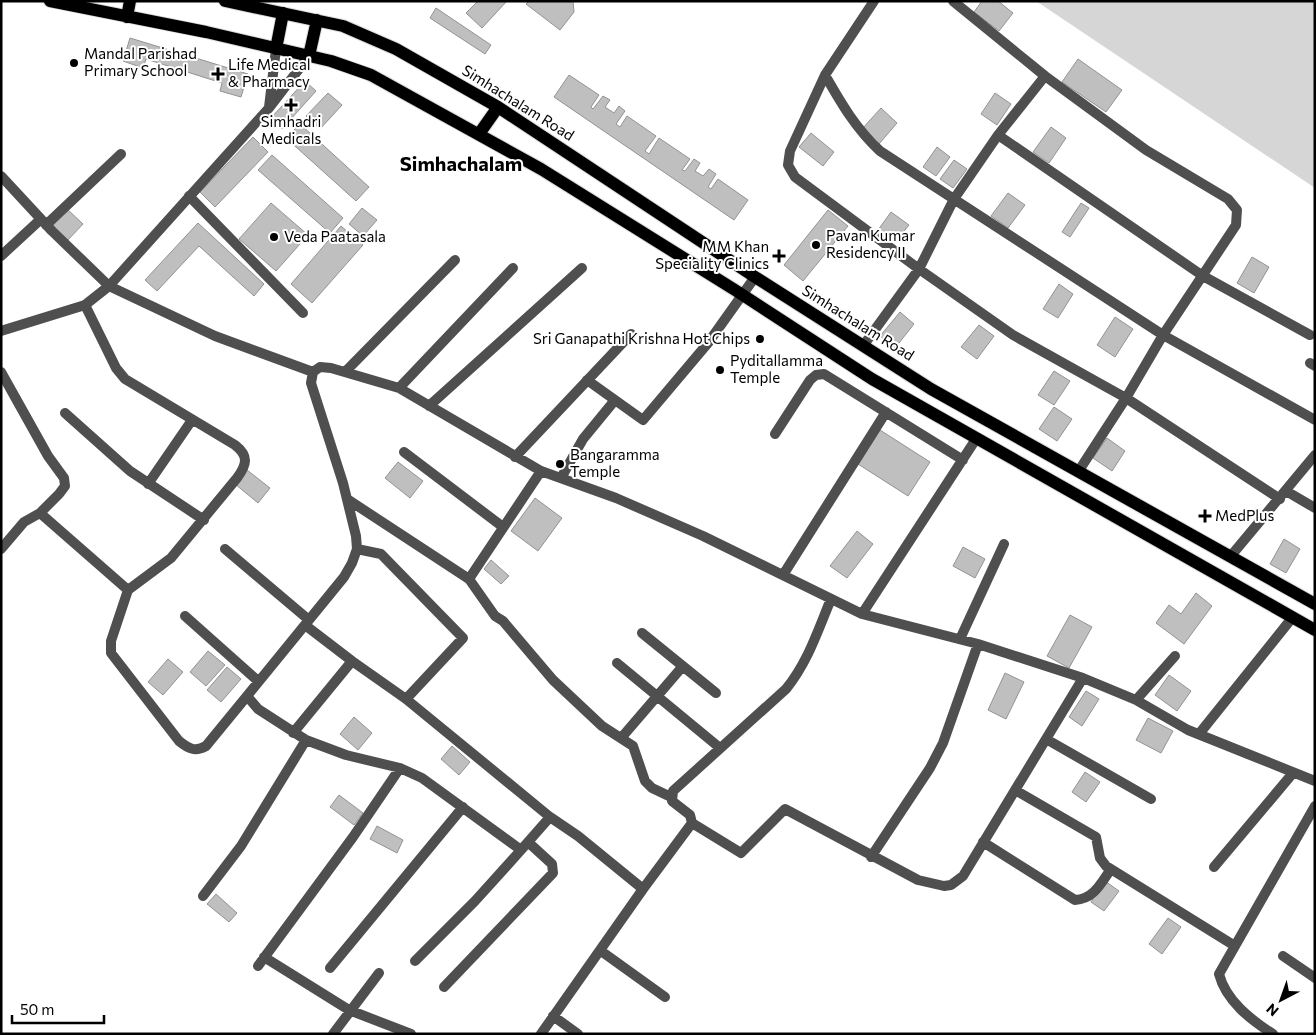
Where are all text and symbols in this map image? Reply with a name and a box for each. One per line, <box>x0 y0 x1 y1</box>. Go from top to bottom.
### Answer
place label: Mandal Parishad Primary School <box>84 44 197 79</box>
place label: Life Medical & Pharmacy <box>228 55 311 90</box>
marker: Mandal Parishad Primary School <box>68 57 80 69</box>
street label: Simhachalam Road <box>459 60 578 144</box>
marker: Life Medical & Pharmacy <box>212 68 224 80</box>
marker: Simhadri Medicals <box>285 99 297 111</box>
place label: Simhadri Medicals <box>261 112 321 147</box>
district label: Simhachalam <box>400 151 522 175</box>
place label: Pavan Kumar Residency II <box>826 226 915 261</box>
place label: Veda Paatasala <box>284 227 386 245</box>
marker: Veda Paatasala <box>268 231 280 243</box>
place label: MM Khan Speciality Clinics <box>655 237 769 272</box>
marker: Pavan Kumar Residency II <box>810 239 822 251</box>
marker: MM Khan Speciality Clinics <box>773 250 785 262</box>
street label: Simhachalam Road <box>799 280 918 364</box>
place label: Sri Ganapathi Krishna Hot Chips <box>533 329 750 347</box>
marker: Sri Ganapathi Krishna Hot Chips <box>754 333 766 345</box>
place label: Pyditallamma Temple <box>730 351 823 386</box>
marker: Pyditallamma Temple <box>714 364 726 376</box>
place label: Bangaramma Temple <box>570 445 660 480</box>
marker: Bangaramma Temple <box>554 458 566 470</box>
place label: MedPlus <box>1215 506 1274 524</box>
marker: MedPlus <box>1199 510 1211 522</box>
north arrow <box>1256 975 1306 1025</box>
scale bar <box>12 992 105 1024</box>
text: 50 m <box>20 1000 54 1018</box>
text: N <box>1263 1000 1282 1020</box>

